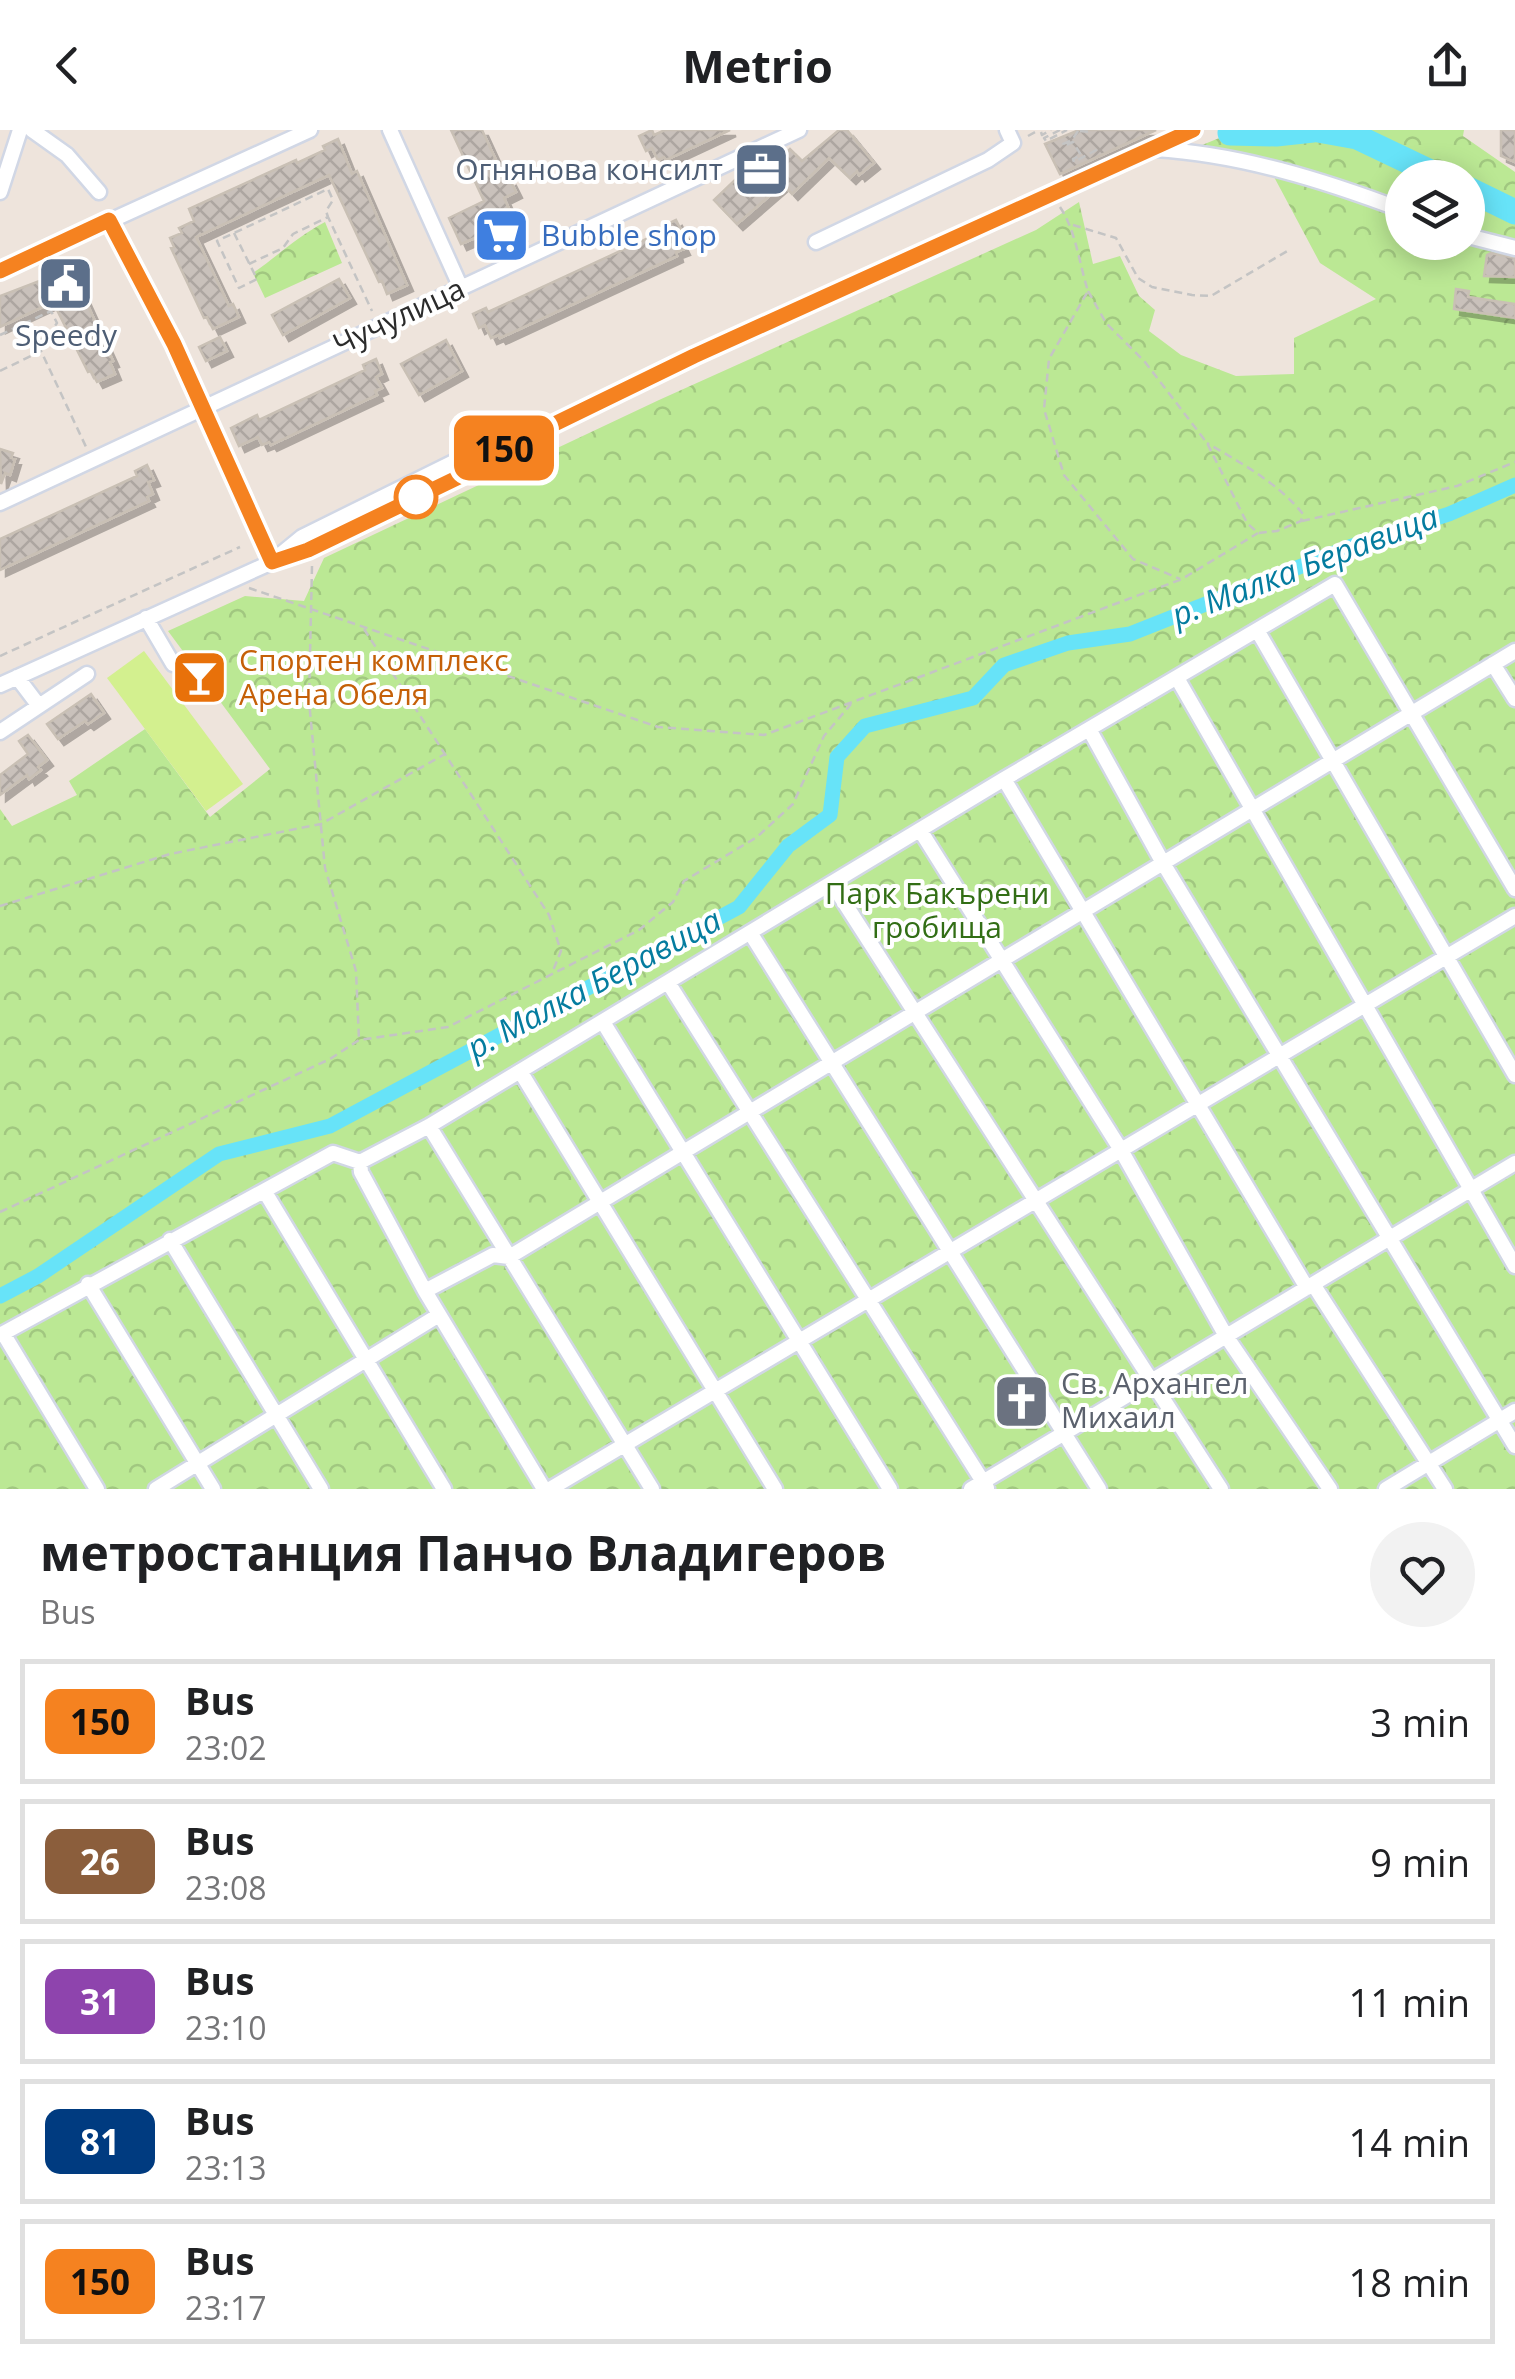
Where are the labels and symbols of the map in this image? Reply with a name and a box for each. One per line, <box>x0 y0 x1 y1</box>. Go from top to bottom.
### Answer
office icon: Огнянова консилт <box>732 140 792 200</box>
place label: Огнянова консилт <box>455 148 723 189</box>
supermarket icon: Bubble shop <box>472 206 532 266</box>
place label: Bubble shop <box>541 214 717 255</box>
public building icon: Speedy <box>36 254 96 314</box>
street label: Чучулица <box>326 267 471 364</box>
place label: Speedy <box>15 314 118 355</box>
line badge: 150 <box>446 416 562 480</box>
unlabelled marker <box>395 476 437 518</box>
water label: р. Малка Беравица <box>1164 494 1444 636</box>
place label: Спортен комплекс Арена Обеля <box>239 639 509 714</box>
bar icon: Спортен комплекс Арена Обеля <box>170 648 230 708</box>
park label: Парк Бакърени гробища <box>825 872 1049 947</box>
water label: р. Малка Беравица <box>458 897 728 1068</box>
place label: Св. Архангел Михаил <box>1061 1362 1248 1437</box>
church icon: Св. Архангел Михаил <box>992 1371 1052 1431</box>

